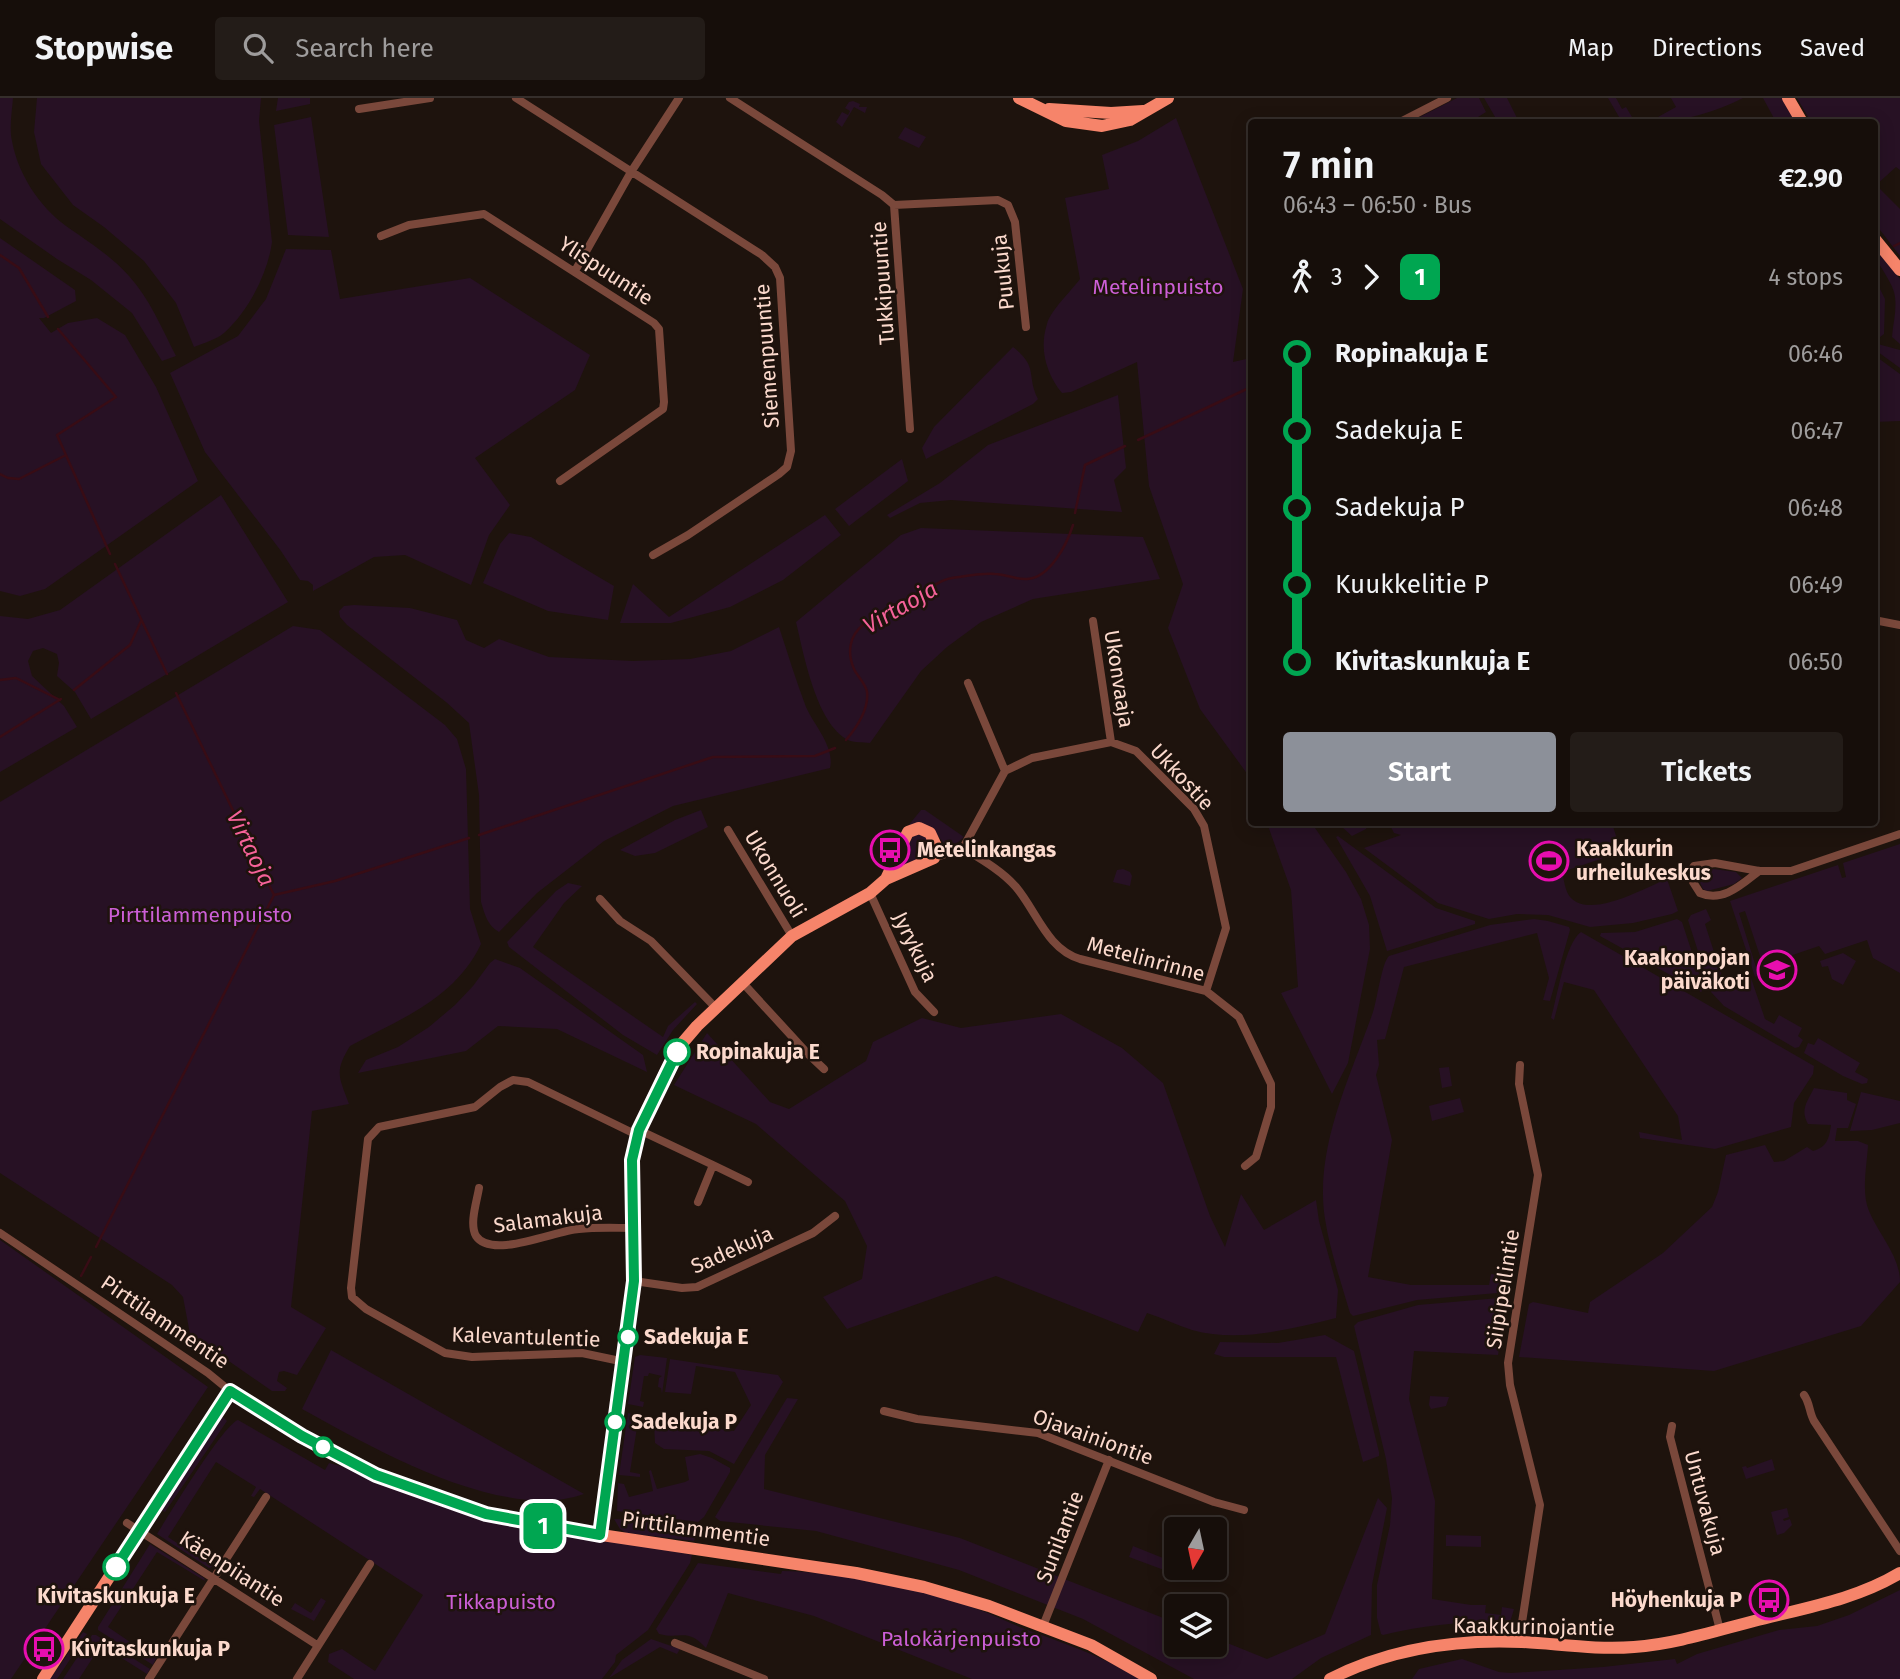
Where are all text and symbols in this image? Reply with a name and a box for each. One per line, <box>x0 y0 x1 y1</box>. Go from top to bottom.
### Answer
search box <box>215 17 705 80</box>
text: Stopwise <box>35 28 173 68</box>
icon: search <box>239 29 277 67</box>
text: Search here <box>295 33 434 64</box>
text: Map <box>1568 34 1614 62</box>
text: Directions <box>1652 34 1762 62</box>
text: Saved <box>1800 34 1865 62</box>
text: 7 min <box>1283 142 1375 188</box>
text: €2.90 <box>1779 163 1843 194</box>
text: 06:43 – 06:50 · Bus <box>1283 191 1472 219</box>
street label: Tukkipuuntie <box>866 220 900 346</box>
street label: Ylispuuntie <box>554 231 658 311</box>
street label: Puukuja <box>986 233 1020 311</box>
icon: walk <box>1283 258 1321 296</box>
icon: forward <box>1352 258 1390 296</box>
text: 3 <box>1331 263 1342 291</box>
text: 1 <box>1414 263 1426 291</box>
text: 4 stops <box>1768 263 1843 291</box>
park label: Metelinpuisto <box>1093 274 1223 300</box>
street label: Siemenpuuntie <box>749 283 785 429</box>
text: Ropinakuja E <box>1335 338 1488 369</box>
text: 06:46 <box>1788 340 1843 368</box>
text: Sadekuja E <box>1335 415 1464 446</box>
text: 06:47 <box>1791 417 1843 445</box>
text: Sadekuja P <box>1335 492 1465 523</box>
text: 06:48 <box>1788 494 1843 522</box>
text: Kuukkelitie P <box>1335 569 1489 600</box>
text: 06:49 <box>1789 571 1843 599</box>
water label: Virtaoja <box>858 575 942 639</box>
street label: Ukonvaaja <box>1098 628 1140 730</box>
text: Kivitaskunkuja E <box>1335 646 1530 677</box>
text: 06:50 <box>1788 648 1843 676</box>
button: Start <box>1283 732 1556 812</box>
button: Tickets <box>1570 732 1843 812</box>
street label: Ukkostie <box>1144 738 1220 816</box>
water label: Virtaoja <box>221 805 281 891</box>
street label: Ukonnuoli <box>739 825 811 923</box>
bus stop icon: Metelinkangas <box>869 829 911 871</box>
place label: Kaakkurin urheilukeskus <box>1576 836 1711 886</box>
place label: Metelinkangas <box>917 837 1056 863</box>
sports icon: Kaakkurin urheilukeskus <box>1528 840 1570 882</box>
park label: Pirttilammenpuisto <box>108 902 292 928</box>
street label: Jyrykuja <box>887 907 943 987</box>
street label: Metelinrinne <box>1084 931 1208 987</box>
place label: Kaakonpojan päiväkoti <box>1624 945 1750 995</box>
school or university icon: Kaakonpojan päiväkoti <box>1756 949 1798 991</box>
marker: Ropinakuja E <box>664 1039 690 1065</box>
place label: Ropinakuja E <box>696 1039 820 1065</box>
street label: Salamakuja <box>492 1199 604 1239</box>
street label: Sadekuja <box>687 1220 777 1280</box>
street label: Siipipeilintie <box>1481 1227 1525 1351</box>
street label: Pirttilammentie <box>96 1269 234 1375</box>
street label: Kalevantulentie <box>451 1321 601 1353</box>
place label: Sadekuja E <box>644 1324 749 1350</box>
marker: Sadekuja E <box>618 1327 638 1347</box>
street label: Ojavainiontie <box>1029 1403 1157 1471</box>
place label: Sadekuja P <box>631 1409 738 1435</box>
marker: Sadekuja P <box>605 1412 625 1432</box>
unlabelled marker <box>313 1437 333 1457</box>
street label: Untuvakuja <box>1679 1448 1731 1558</box>
street label: Sunilantie <box>1031 1487 1089 1587</box>
line badge: 1 <box>520 1503 566 1549</box>
street label: Pirttilammentie <box>620 1506 772 1552</box>
text: 1 <box>537 1512 549 1540</box>
north arrow <box>1164 1517 1227 1580</box>
map controls <box>1164 1517 1227 1657</box>
street label: Käenpiiantie <box>174 1525 290 1613</box>
marker: Kivitaskunkuja E <box>103 1554 129 1580</box>
bus stop icon: Höyhenkuja P <box>1748 1579 1790 1621</box>
place label: Kivitaskunkuja E <box>37 1583 195 1609</box>
place label: Höyhenkuja P <box>1611 1587 1742 1613</box>
park label: Tikkapuisto <box>446 1589 556 1615</box>
button: layers <box>1164 1594 1227 1657</box>
street label: Kaakkurinojantie <box>1453 1613 1615 1641</box>
park label: Palokärjenpuisto <box>881 1626 1041 1652</box>
bus stop icon: Kivitaskunkuja P <box>23 1628 65 1670</box>
place label: Kivitaskunkuja P <box>71 1636 231 1662</box>

